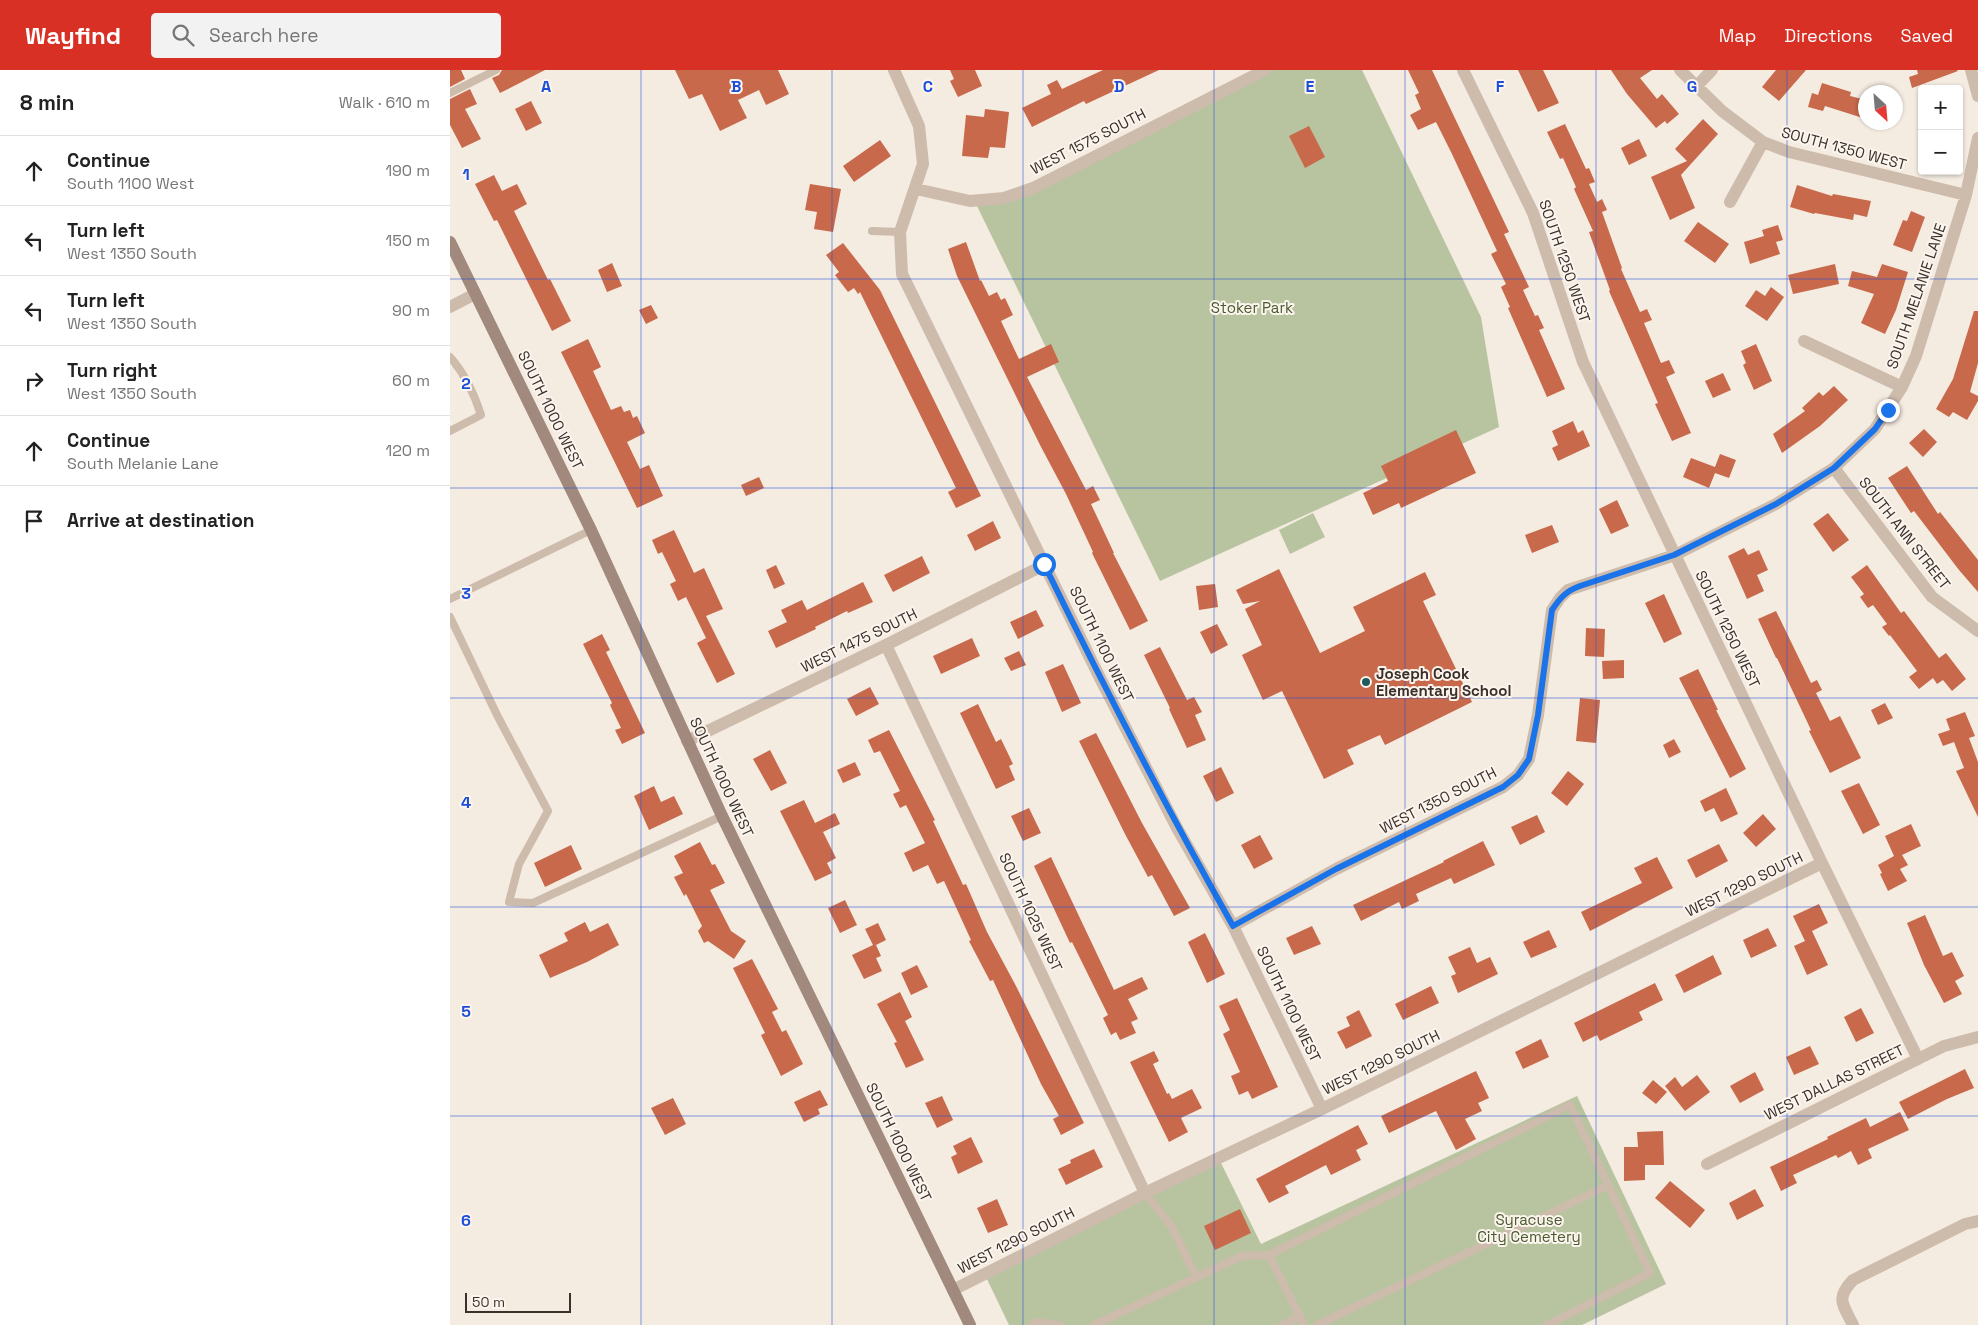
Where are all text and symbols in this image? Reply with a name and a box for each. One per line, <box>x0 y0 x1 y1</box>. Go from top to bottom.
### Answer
search box <box>151 13 501 58</box>
text: Wayfind <box>25 20 121 51</box>
icon: search <box>169 21 197 49</box>
text: Search here <box>209 23 319 48</box>
text: Map <box>1719 24 1756 47</box>
text: Directions <box>1784 24 1873 47</box>
text: Saved <box>1901 24 1953 47</box>
text: A <box>541 76 551 97</box>
text: B <box>731 76 741 97</box>
text: C <box>923 76 933 97</box>
text: D <box>1114 76 1124 97</box>
text: E <box>1306 76 1315 97</box>
text: F <box>1496 76 1505 97</box>
text: G <box>1687 76 1697 97</box>
north arrow <box>1858 85 1903 130</box>
map controls <box>1918 85 1963 175</box>
button: + <box>1918 85 1963 130</box>
text: 8 min <box>20 89 74 116</box>
text: Walk · 610 m <box>339 92 430 113</box>
street label: WEST 1575 SOUTH <box>1027 104 1149 178</box>
street label: SOUTH 1350 WEST <box>1779 122 1909 174</box>
button: − <box>1918 130 1963 175</box>
text: Continue <box>67 148 150 173</box>
icon: ahead <box>20 157 48 185</box>
text: 190 m <box>385 160 430 181</box>
text: 1 <box>462 164 470 185</box>
text: South 1100 West <box>67 173 195 194</box>
street label: SOUTH 1250 WEST <box>1535 197 1595 325</box>
text: Turn left <box>67 218 145 243</box>
street label: SOUTH MELANIE LANE <box>1882 221 1950 371</box>
icon: left <box>20 227 48 255</box>
text: 150 m <box>386 230 430 251</box>
text: West 1350 South <box>67 243 197 264</box>
text: Turn left <box>67 288 145 313</box>
icon: left <box>20 297 48 325</box>
park label: Stoker Park <box>1211 298 1293 317</box>
text: 90 m <box>392 300 430 321</box>
text: West 1350 South <box>67 313 197 334</box>
street label: SOUTH 1000 WEST <box>514 348 588 473</box>
text: Turn right <box>67 358 157 383</box>
icon: right <box>20 367 48 395</box>
text: 60 m <box>392 370 430 391</box>
text: 2 <box>461 373 471 394</box>
text: West 1350 South <box>67 383 197 404</box>
route end <box>1877 399 1900 422</box>
text: Continue <box>67 428 150 453</box>
icon: ahead <box>20 437 48 465</box>
text: 120 m <box>386 440 430 461</box>
text: South Melanie Lane <box>67 453 219 474</box>
street label: SOUTH ANN STREET <box>1855 473 1955 593</box>
icon: arrive <box>20 507 48 535</box>
text: Arrive at destination <box>67 508 255 533</box>
route start <box>1033 553 1056 576</box>
street label: SOUTH 1250 WEST <box>1691 567 1765 691</box>
text: 3 <box>461 583 471 604</box>
street label: SOUTH 1100 WEST <box>1066 583 1138 705</box>
street label: WEST 1475 SOUTH <box>798 604 920 676</box>
place label: Joseph Cook Elementary School <box>1376 664 1511 700</box>
marker: Joseph Cook Elementary School <box>1360 676 1372 688</box>
street label: SOUTH 1000 WEST <box>686 714 758 840</box>
street label: WEST 1350 SOUTH <box>1377 762 1499 838</box>
text: 4 <box>461 792 471 813</box>
street label: WEST 1290 SOUTH <box>1682 847 1806 921</box>
street label: SOUTH 1025 WEST <box>995 850 1067 974</box>
street label: SOUTH 1100 WEST <box>1253 943 1325 1065</box>
text: 5 <box>461 1001 471 1022</box>
street label: WEST 1290 SOUTH <box>1319 1025 1443 1099</box>
street label: WEST DALLAS STREET <box>1761 1040 1907 1124</box>
street label: SOUTH 1000 WEST <box>862 1080 936 1205</box>
street label: WEST 1290 SOUTH <box>954 1202 1078 1278</box>
text: 6 <box>461 1210 471 1231</box>
park label: Syracuse City Cemetery <box>1477 1210 1581 1246</box>
scale bar <box>465 1290 571 1313</box>
text: 50 m <box>472 1293 505 1311</box>

